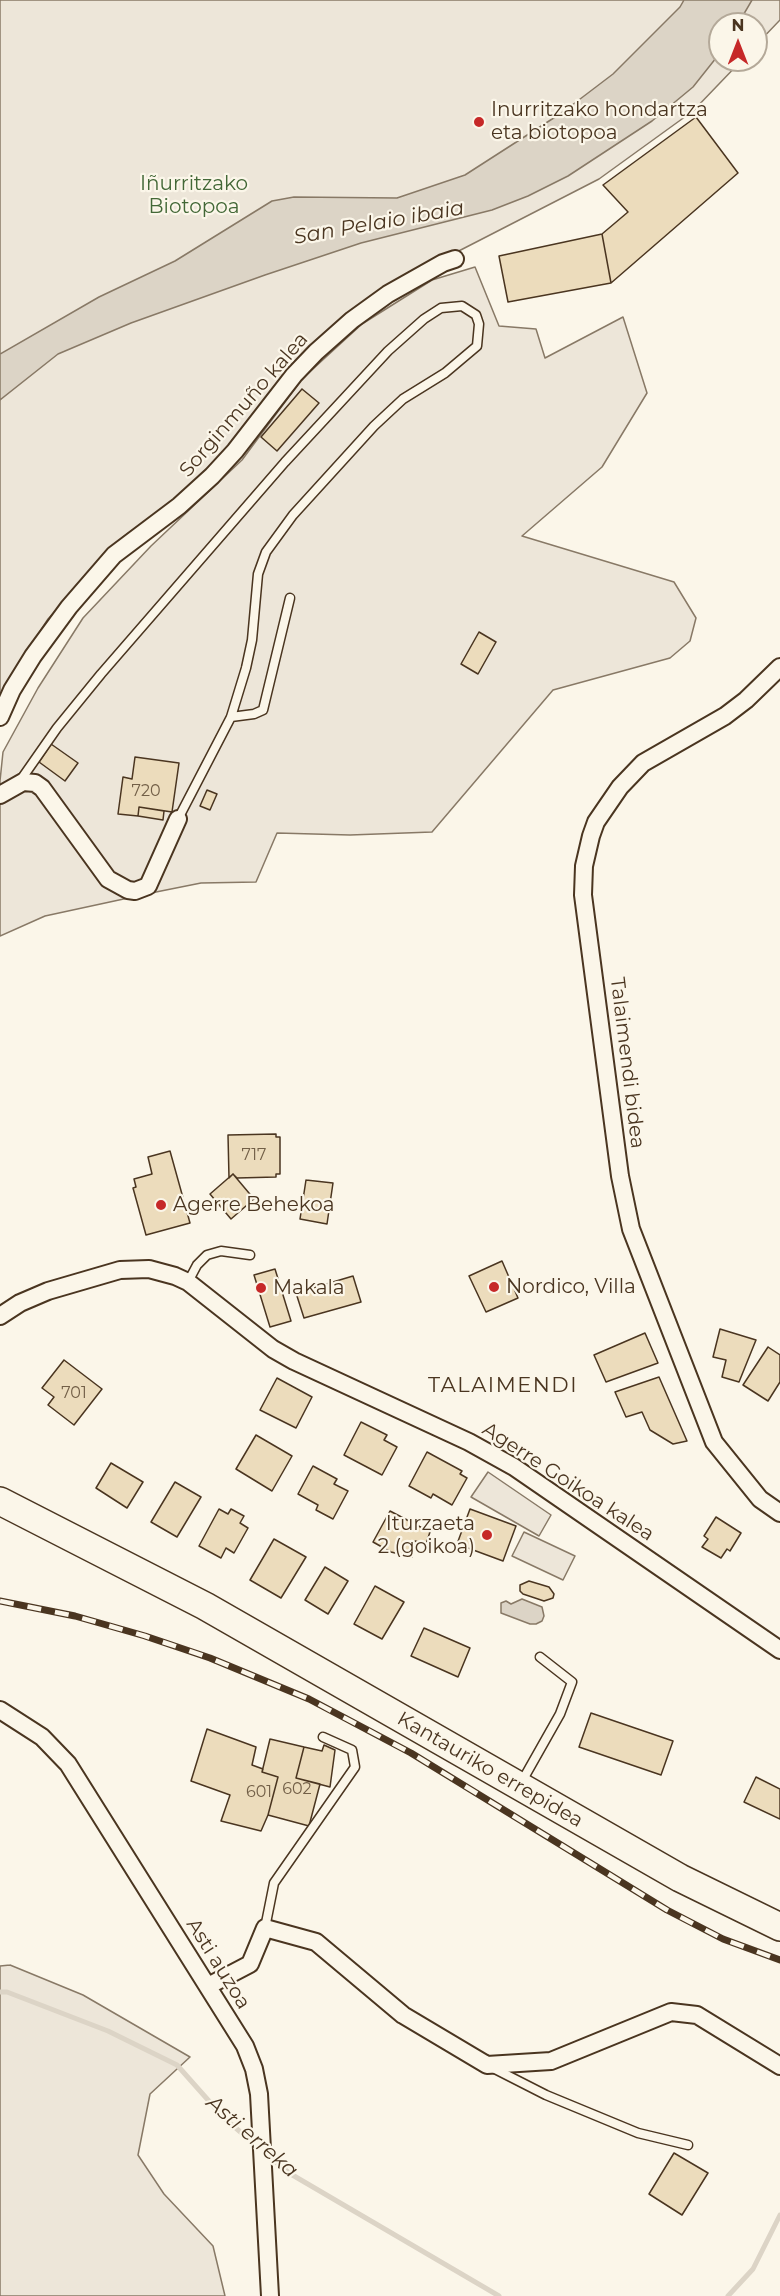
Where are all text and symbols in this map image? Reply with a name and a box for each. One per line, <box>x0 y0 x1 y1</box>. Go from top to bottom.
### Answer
north arrow <box>708 12 768 72</box>
text: N <box>732 16 744 35</box>
place label: Inurritzako hondartza eta biotopoa <box>491 98 708 145</box>
marker: Inurritzako hondartza eta biotopoa <box>472 115 486 129</box>
park label: Iñurritzako Biotopoa <box>140 172 248 219</box>
water label: San Pelaio ibaia <box>292 196 466 250</box>
street label: Sorginmuño kalea <box>175 328 313 482</box>
house number: 720 <box>131 781 161 801</box>
street label: Talaimendi bidea <box>605 976 649 1150</box>
house number: 717 <box>242 1145 266 1165</box>
place label: Agerre Behekoa <box>173 1193 335 1217</box>
marker: Agerre Behekoa <box>154 1198 168 1212</box>
place label: Nordico, Villa <box>506 1275 636 1299</box>
place label: Makala <box>273 1276 345 1300</box>
marker: Nordico, Villa <box>487 1280 501 1294</box>
marker: Makala <box>254 1281 268 1295</box>
district label: TALAIMENDI <box>428 1373 578 1399</box>
house number: 701 <box>61 1383 87 1403</box>
street label: Agerre Goikoa kalea <box>478 1417 658 1547</box>
place label: Iturzaeta 2 (goikoa) <box>378 1512 475 1559</box>
marker: Iturzaeta 2 (goikoa) <box>480 1528 494 1542</box>
street label: Kantauriko errepidea <box>393 1707 587 1833</box>
house number: 602 <box>282 1779 312 1799</box>
house number: 601 <box>246 1782 272 1802</box>
street label: Asti auzoa <box>181 1914 255 2014</box>
water label: Asti erreka <box>201 2090 303 2184</box>

